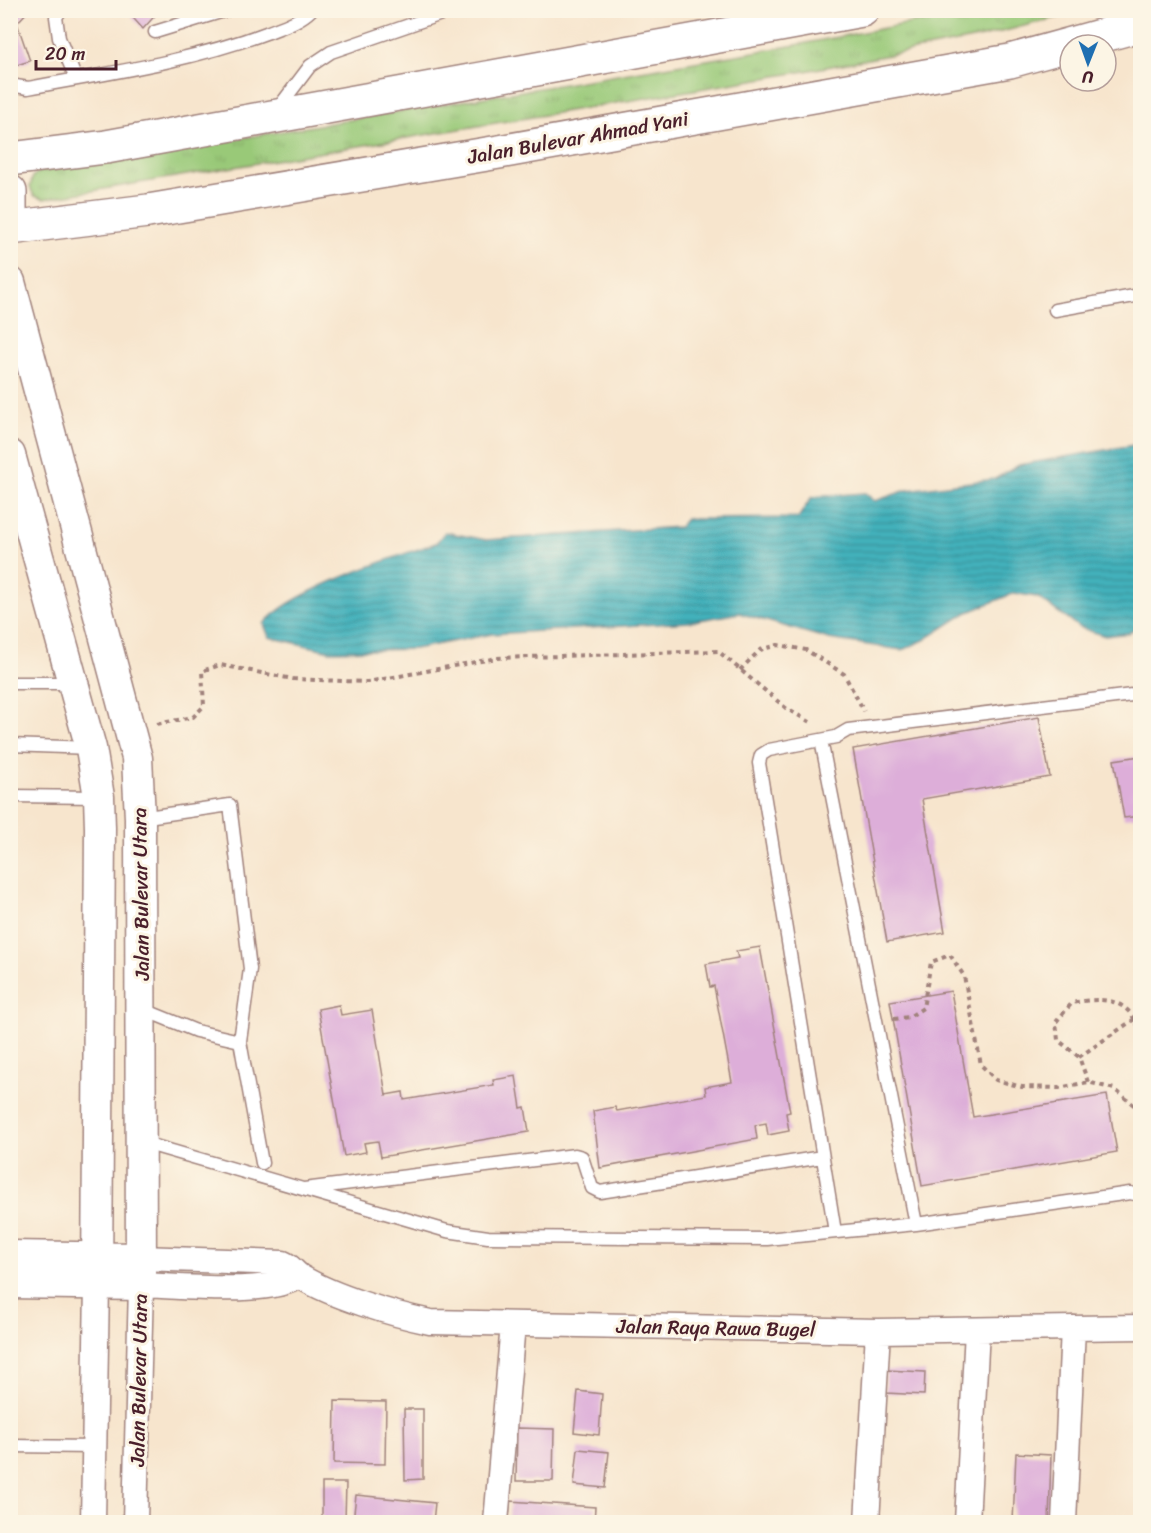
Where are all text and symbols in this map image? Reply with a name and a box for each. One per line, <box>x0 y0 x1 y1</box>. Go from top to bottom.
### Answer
scale bar <box>36 33 116 71</box>
north arrow <box>1058 33 1118 93</box>
text: 20 m <box>45 38 85 70</box>
text: U <box>1081 63 1093 92</box>
street label: Jalan Bulevar Ahmad Yani <box>464 101 693 175</box>
street label: Jalan Bulevar Utara <box>122 807 160 982</box>
street label: Jalan Bulevar Utara <box>120 1293 158 1468</box>
street label: Jalan Raya Rawa Bugel <box>615 1309 816 1347</box>

